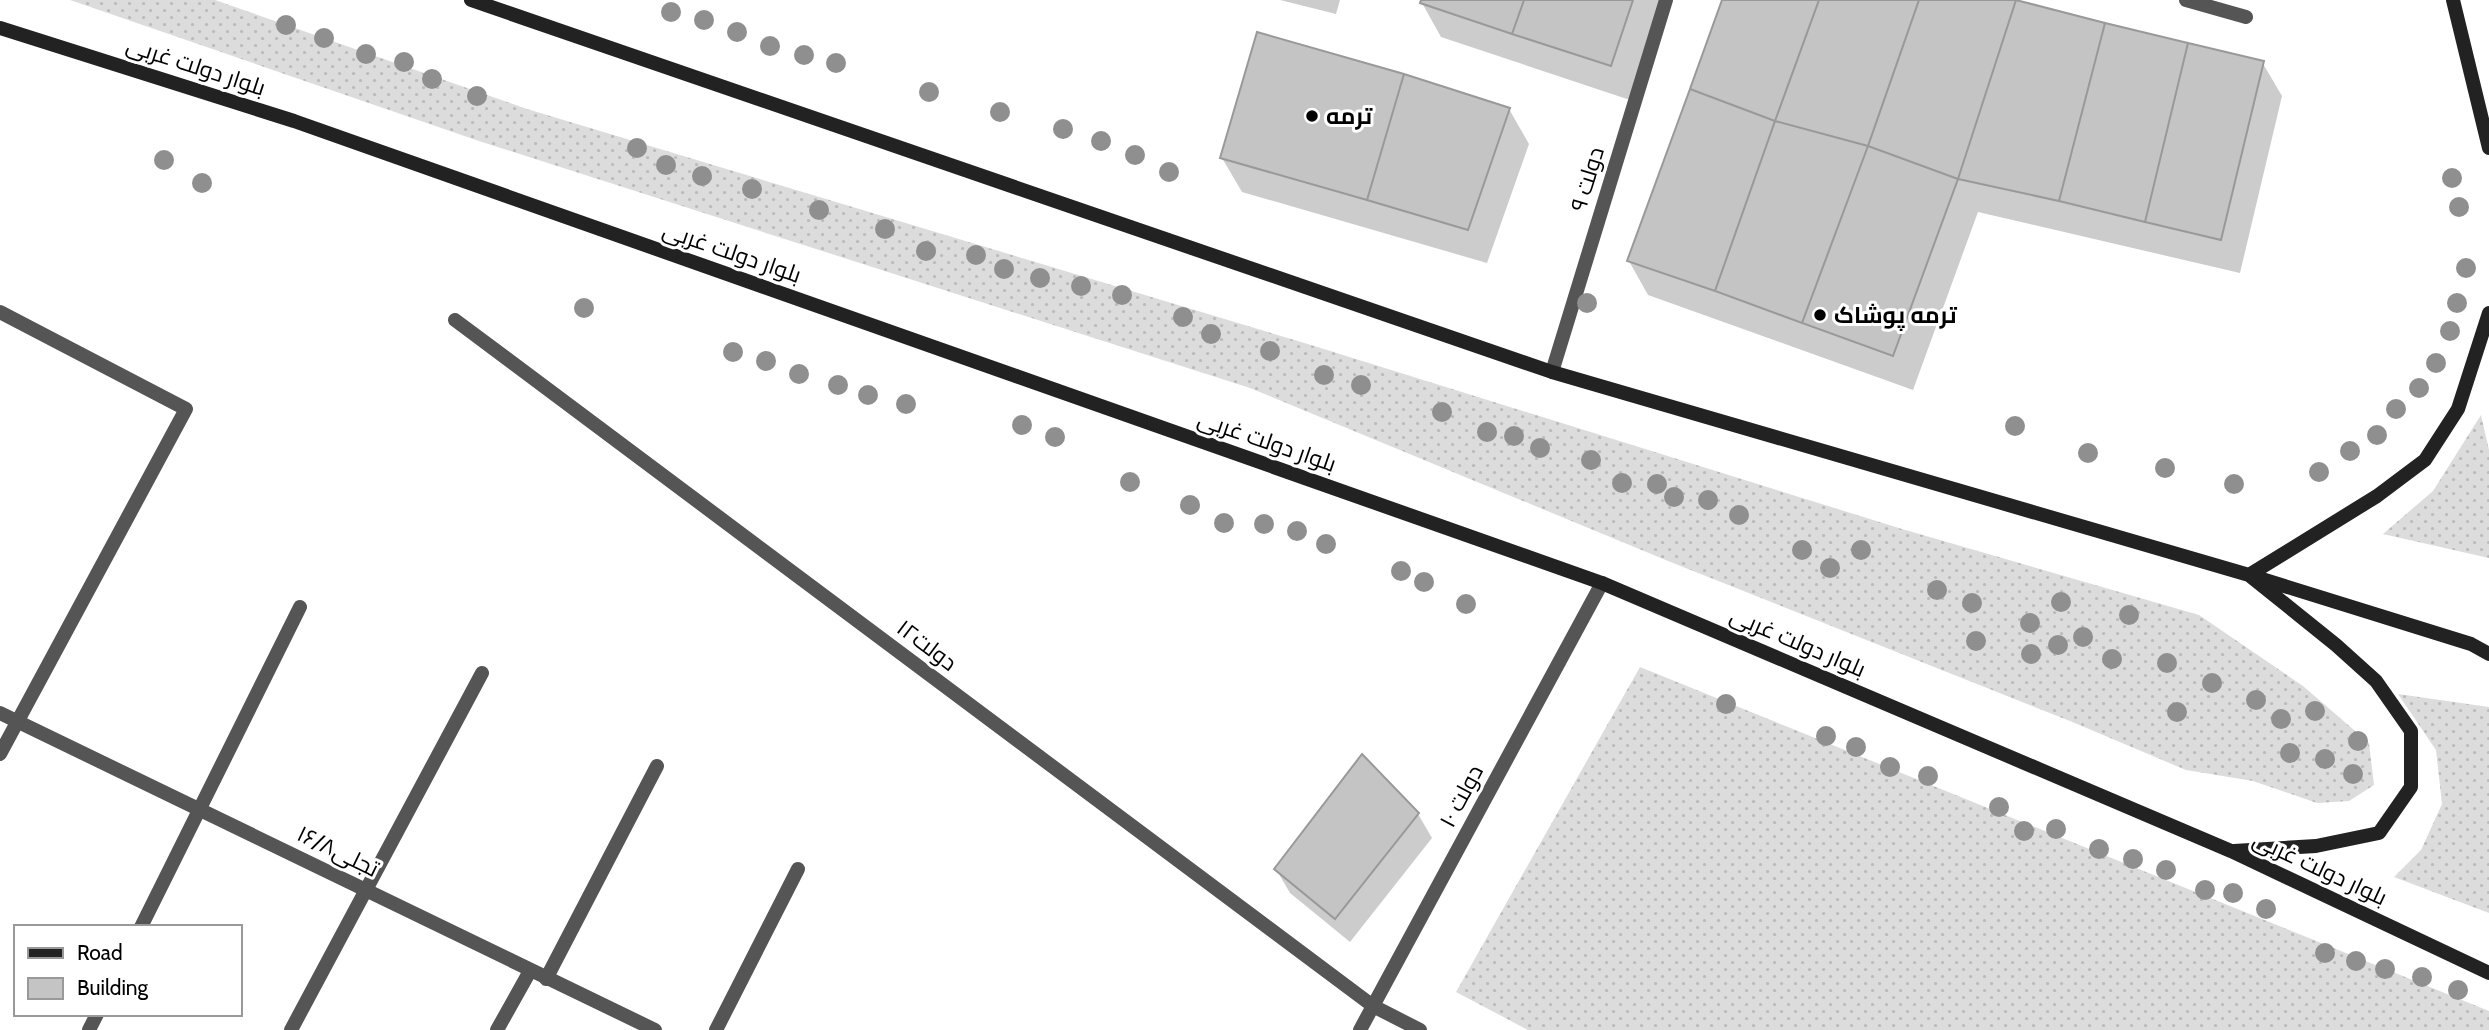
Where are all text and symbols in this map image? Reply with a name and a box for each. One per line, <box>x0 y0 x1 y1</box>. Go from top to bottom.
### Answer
street label: بلوار دولت غربی <box>123 30 269 102</box>
place label: ترمه <box>1326 102 1373 130</box>
marker: ترمه <box>1304 108 1320 124</box>
street label: ۹ دولت <box>1564 143 1610 215</box>
street label: بلوار دولت غربی <box>659 215 805 289</box>
place label: ترمه پوشاک <box>1834 301 1957 331</box>
marker: ترمه پوشاک <box>1812 307 1828 323</box>
street label: بلوار دولت غربی <box>1194 404 1340 478</box>
street label: بلوار دولت غربی <box>1726 601 1870 683</box>
street label: ۱۲دولت <box>891 613 963 677</box>
street label: ۱۰ دولت <box>1433 760 1489 832</box>
street label: تجلی۱۶/۸ <box>293 819 383 883</box>
street label: بلوار دولت غربی <box>2248 825 2392 911</box>
legend <box>14 925 242 1016</box>
text: Road <box>77 940 123 965</box>
text: Building <box>77 975 149 1000</box>

